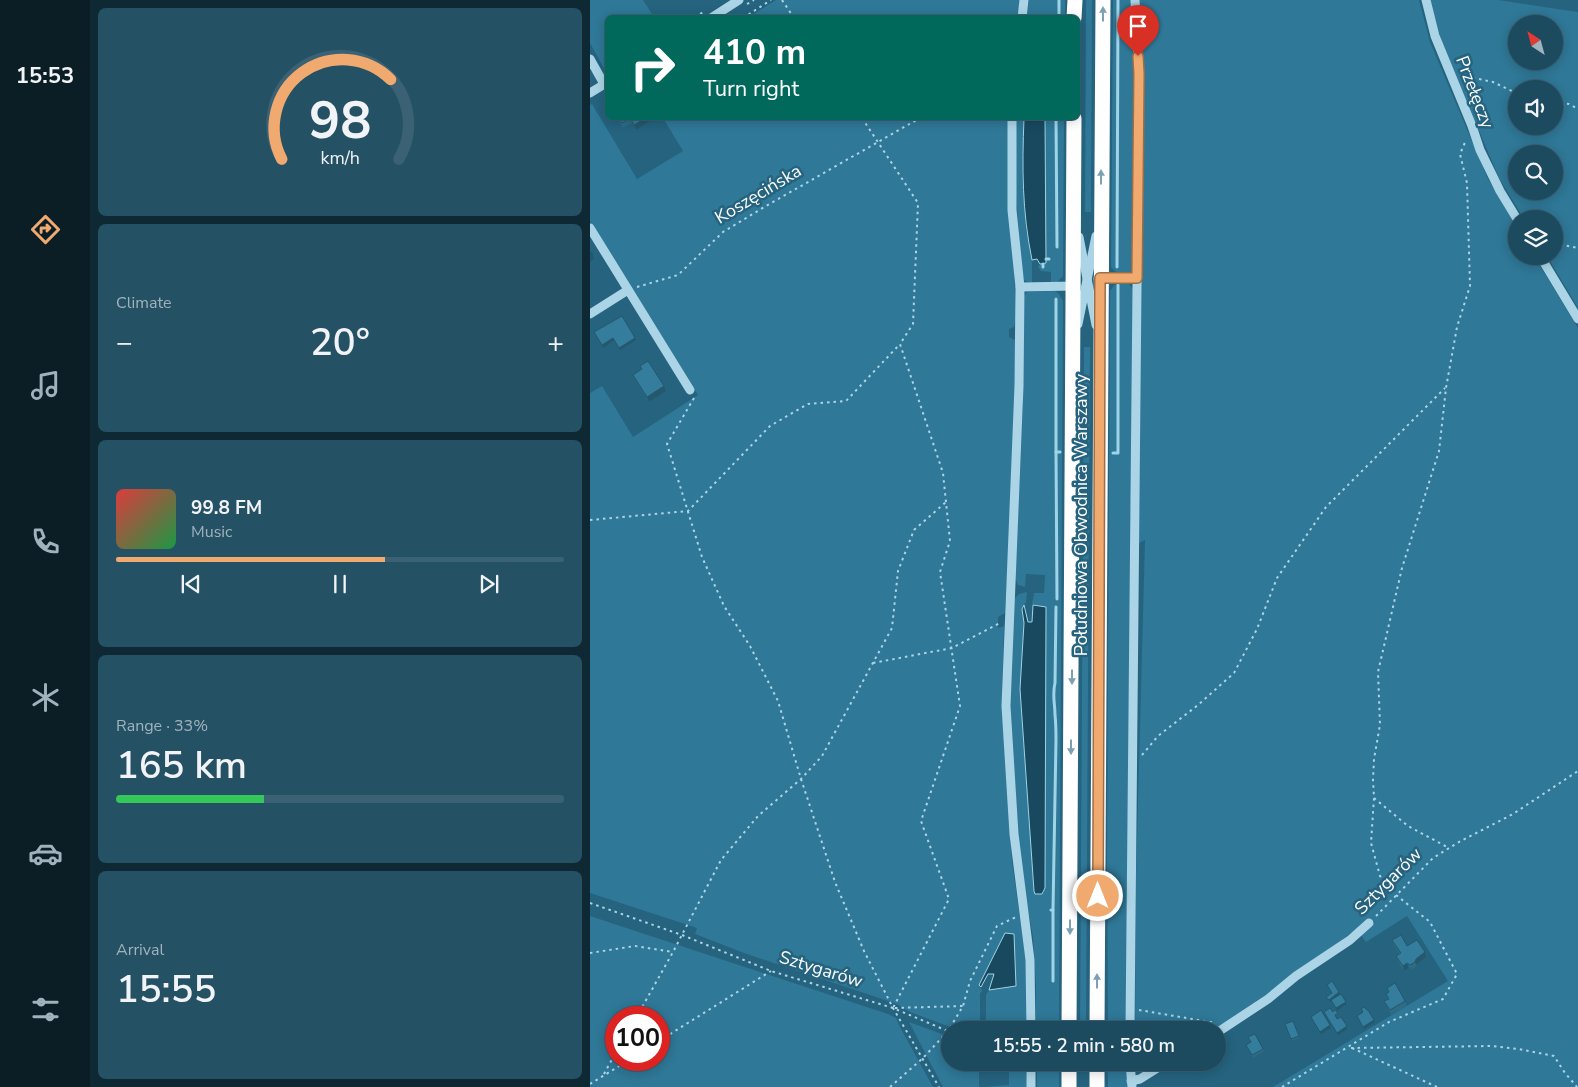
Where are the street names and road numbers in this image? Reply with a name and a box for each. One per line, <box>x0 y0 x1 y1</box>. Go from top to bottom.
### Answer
street label: Przełęczy <box>1450 52 1500 132</box>
street label: Koszęcińska <box>710 159 806 229</box>
street label: Południowa Obwodnica Warszawy <box>1069 373 1093 656</box>
street label: Sztygarów <box>1349 842 1427 920</box>
street label: Sztygarów <box>776 945 866 993</box>

